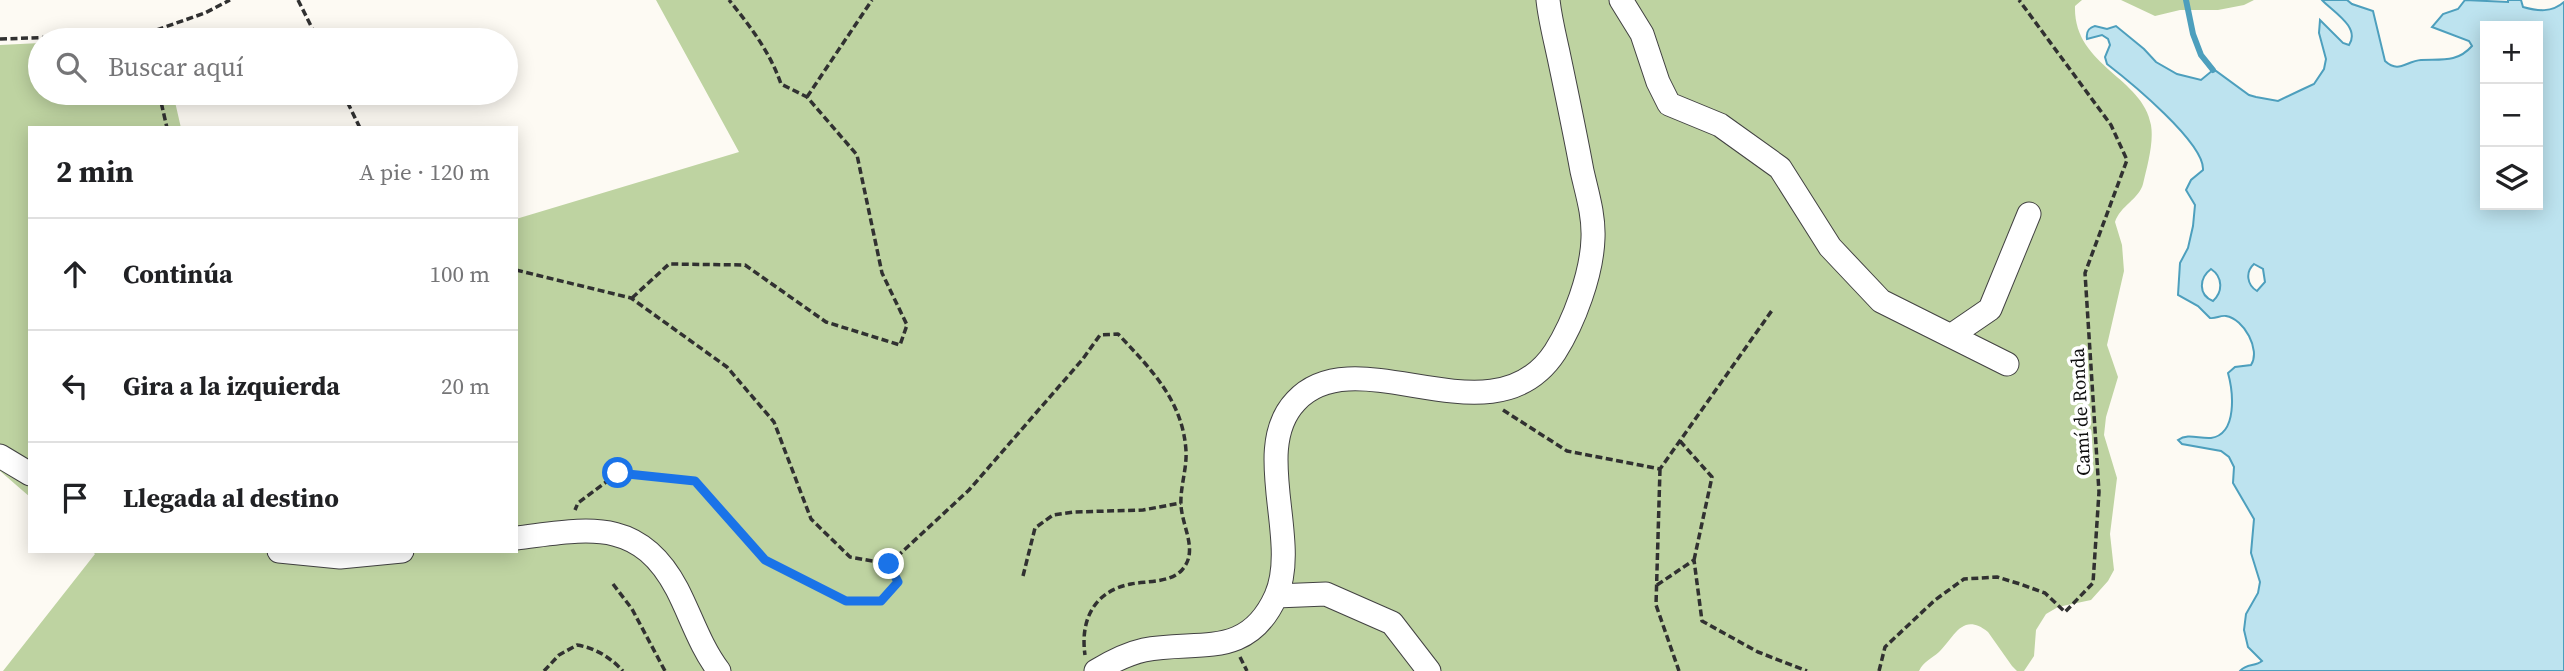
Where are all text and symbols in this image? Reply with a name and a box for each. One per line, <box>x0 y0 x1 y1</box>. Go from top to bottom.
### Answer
map controls <box>2480 21 2543 210</box>
button: + <box>2480 21 2543 84</box>
search box <box>28 28 518 105</box>
icon: search <box>52 48 90 86</box>
text: Buscar aquí <box>108 49 244 85</box>
button: − <box>2480 84 2543 147</box>
button: layers <box>2480 147 2543 210</box>
text: 2 min <box>56 151 134 192</box>
text: A pie · 120 m <box>359 156 490 188</box>
icon: ahead <box>56 255 94 293</box>
text: Continúa <box>123 256 233 292</box>
text: 100 m <box>429 258 490 290</box>
street label: Camí de Ronda <box>2064 347 2096 477</box>
icon: left <box>56 367 94 405</box>
text: Gira a la izquierda <box>123 368 340 404</box>
text: 20 m <box>441 370 490 402</box>
route start <box>602 457 633 488</box>
icon: arrive <box>56 479 94 517</box>
text: Llegada al destino <box>123 480 339 516</box>
route end <box>873 548 904 579</box>

